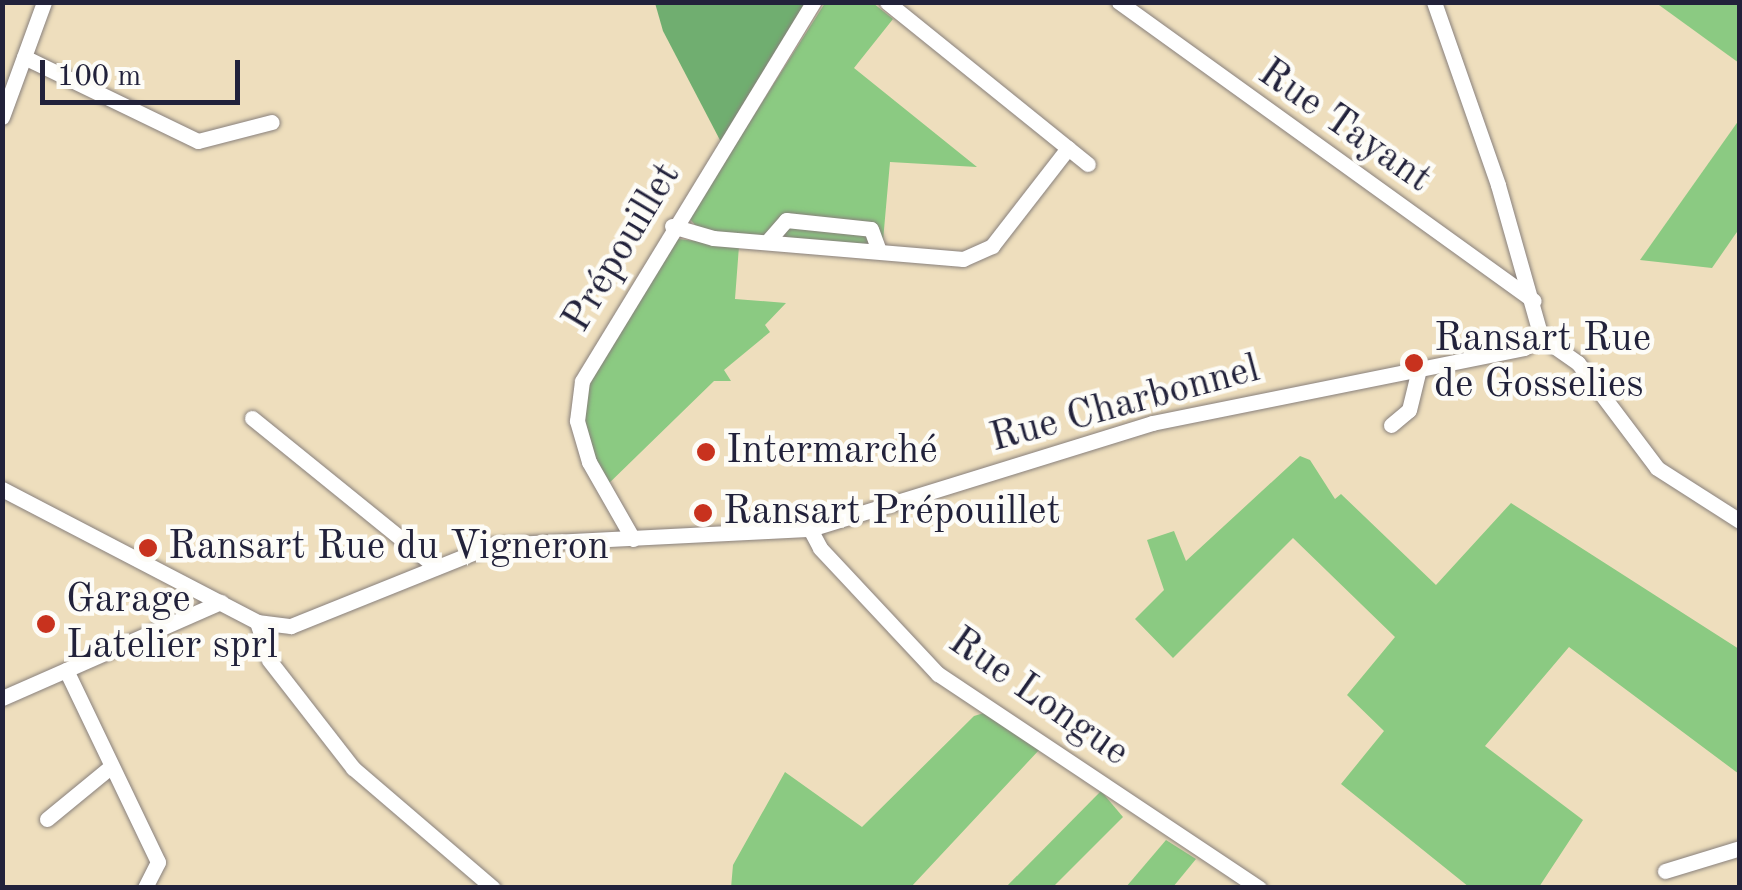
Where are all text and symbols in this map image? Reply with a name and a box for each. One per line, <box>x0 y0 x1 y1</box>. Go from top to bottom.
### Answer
scale bar <box>45 40 245 102</box>
street label: Rue Tayant <box>1248 50 1440 204</box>
text: 100 m <box>57 62 141 92</box>
street label: Prépouillet <box>554 155 692 341</box>
place label: Ransart Rue de Gosselies <box>1434 316 1651 410</box>
street label: Rue Charbonnel <box>985 346 1265 464</box>
marker: Ransart Rue de Gosselies <box>1403 352 1425 374</box>
place label: Intermarché <box>726 428 938 476</box>
marker: Intermarché <box>695 441 717 463</box>
place label: Ransart Prépouillet <box>723 489 1060 537</box>
marker: Ransart Prépouillet <box>692 502 714 524</box>
place label: Ransart Rue du Vigneron <box>168 524 609 572</box>
marker: Ransart Rue du Vigneron <box>137 537 159 559</box>
place label: Garage Latelier sprl <box>66 577 278 671</box>
marker: Garage Latelier sprl <box>35 613 57 635</box>
street label: Rue Longue <box>939 618 1137 778</box>

